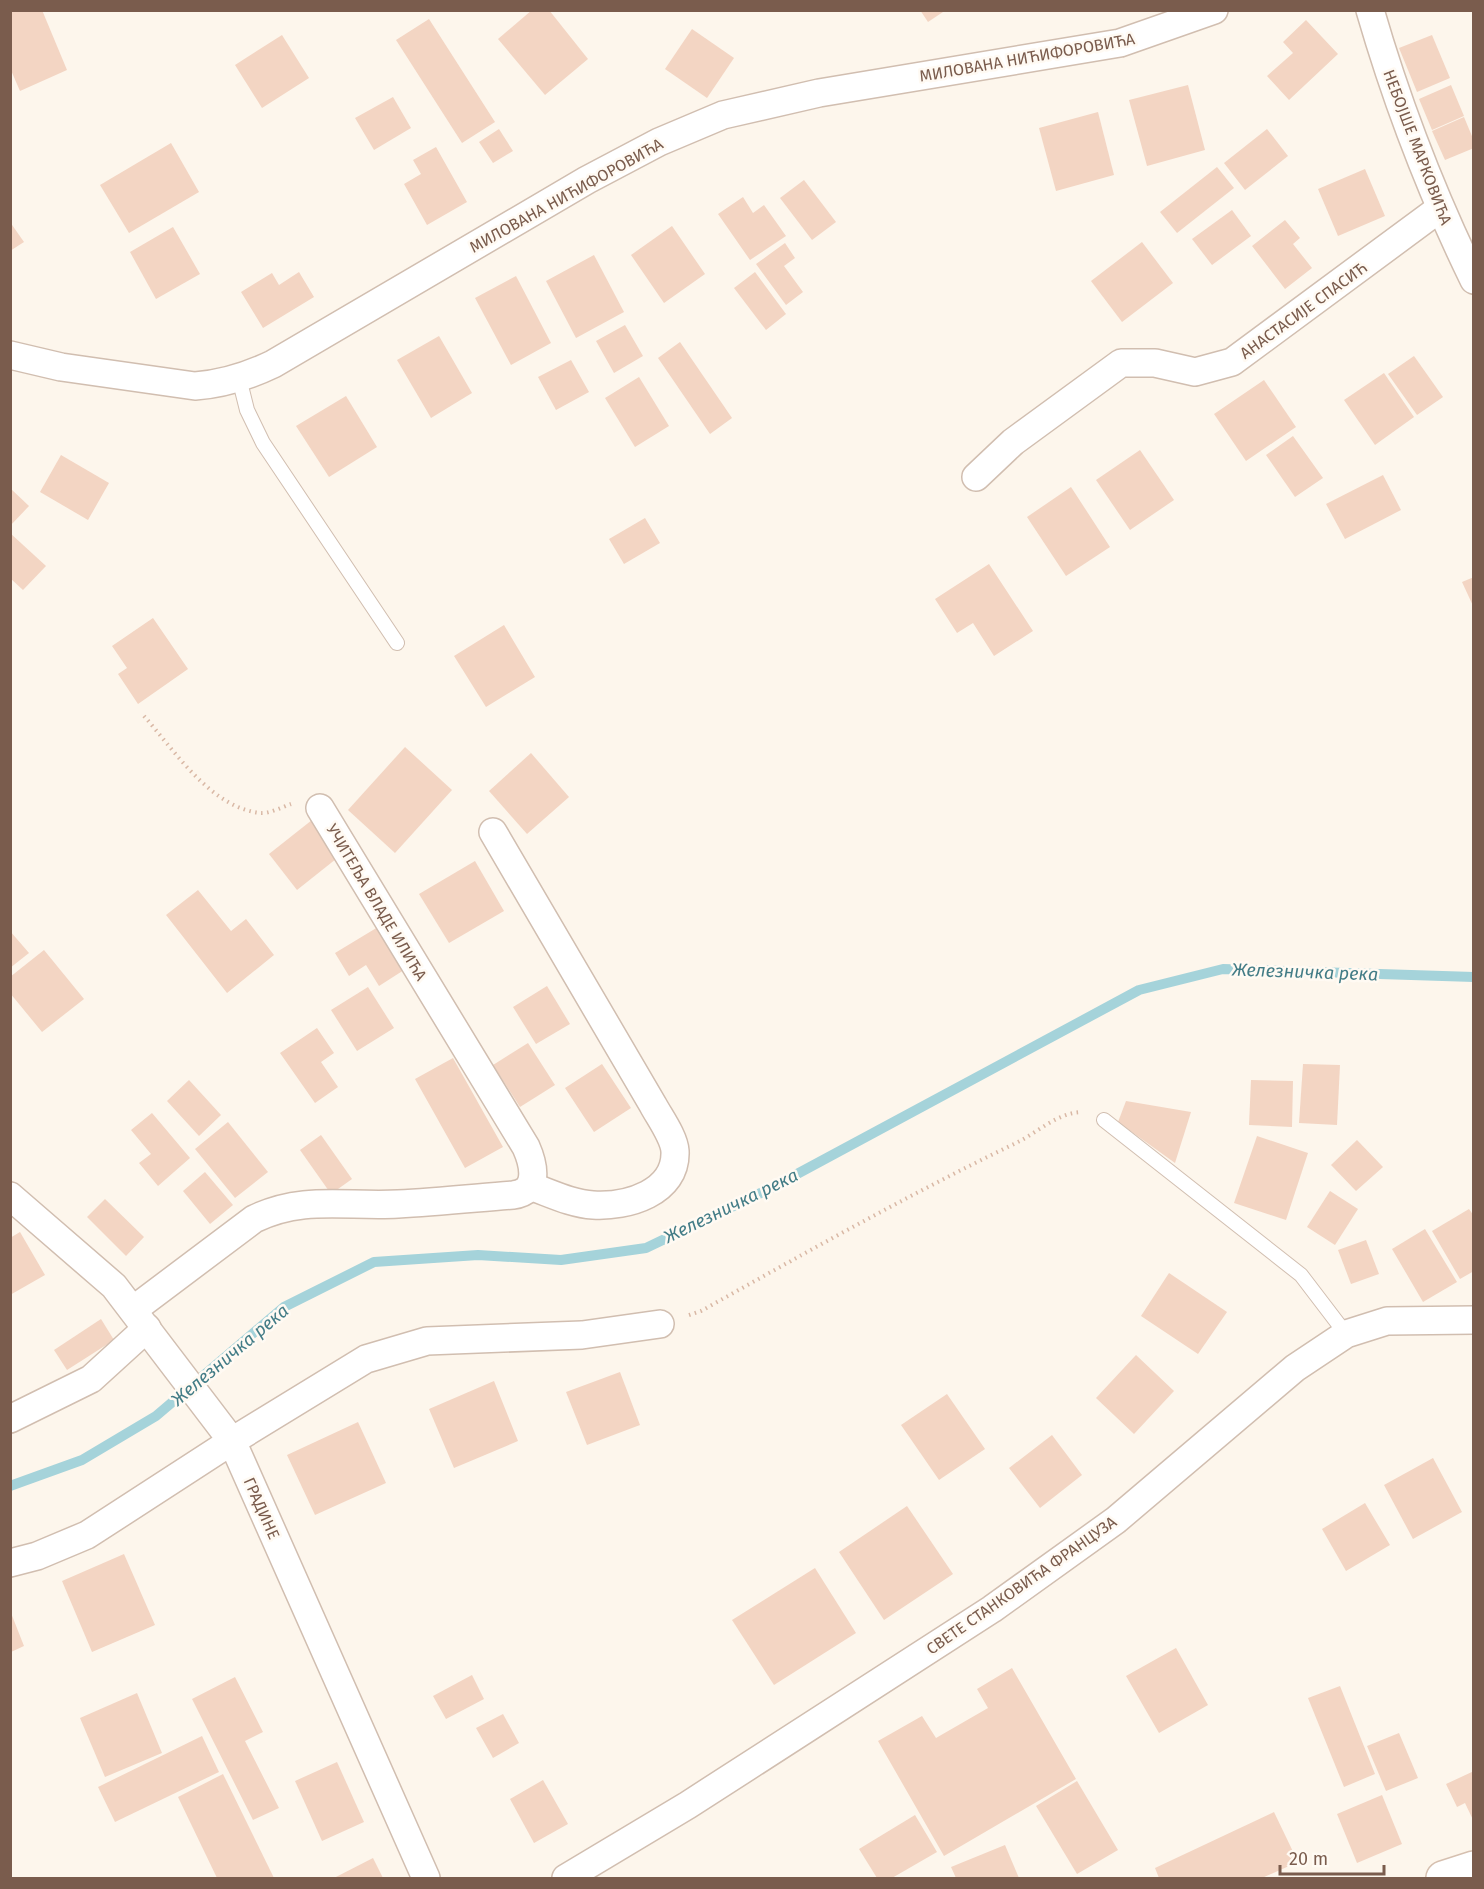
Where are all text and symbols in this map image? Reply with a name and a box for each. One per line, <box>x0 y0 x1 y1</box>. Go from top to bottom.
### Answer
street label: МИЛОВАНА НИЋИФОРОВИЋА <box>918 29 1137 86</box>
street label: НЕБОЈШЕ МАРКОВИЋА <box>1379 67 1456 228</box>
street label: МИЛОВАНА НИЋИФОРОВИЋА <box>466 134 667 257</box>
street label: АНАСТАСИЈЕ СПАСИЋ <box>1236 258 1370 363</box>
street label: УЧИТЕЉА ВЛАДЕ ИЛИЋА <box>322 821 431 985</box>
water label: Железничка река <box>1230 958 1379 986</box>
water label: Железничка река <box>659 1164 802 1248</box>
water label: Железничка река <box>166 1300 293 1411</box>
street label: ГРАДИНЕ <box>239 1474 284 1542</box>
street label: СВЕТЕ СТАНКОВИЋА ФРАНЦУЗА <box>923 1512 1121 1659</box>
scale bar <box>1280 1838 1384 1876</box>
text: 20 m <box>1289 1848 1328 1870</box>

